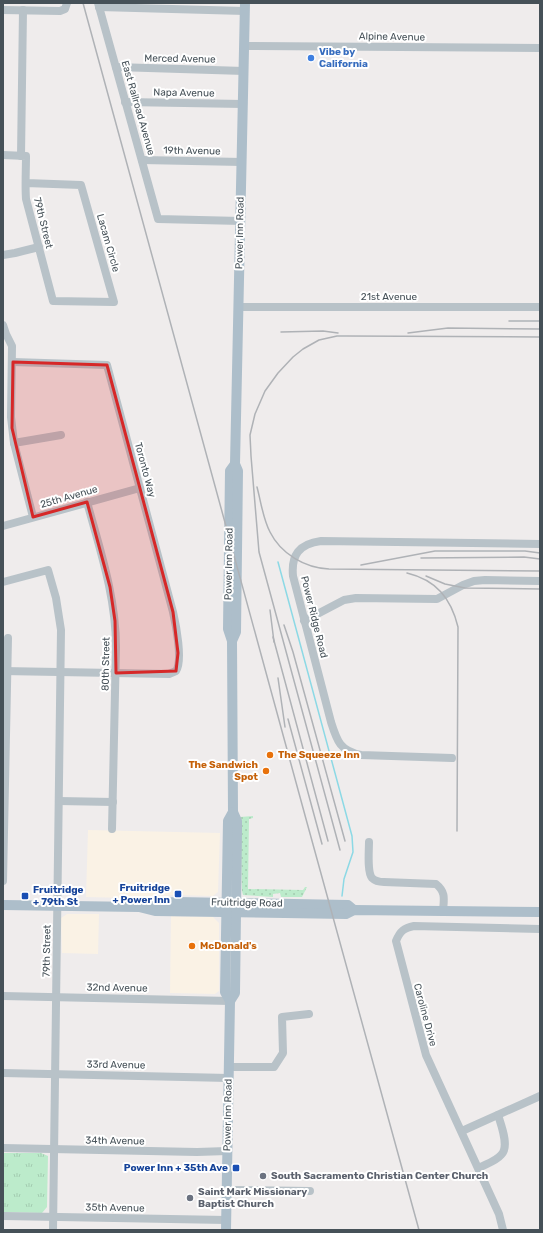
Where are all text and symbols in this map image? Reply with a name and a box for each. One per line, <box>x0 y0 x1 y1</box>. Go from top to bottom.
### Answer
street label: Alpine Avenue <box>359 30 426 44</box>
place label: Vibe by California <box>319 46 368 70</box>
street label: Merced Avenue <box>144 52 216 66</box>
marker: Vibe by California <box>306 53 316 63</box>
street label: East Railroad Avenue <box>119 59 157 157</box>
street label: Napa Avenue <box>153 86 215 100</box>
street label: 19th Avenue <box>163 144 221 158</box>
street label: 79th Street <box>31 196 55 250</box>
street label: Power Inn Road <box>233 197 247 269</box>
street label: Lacam Circle <box>94 213 122 274</box>
street label: 21st Avenue <box>361 291 418 303</box>
street label: Toronto Way <box>132 441 158 499</box>
street label: 25th Avenue <box>39 483 99 511</box>
street label: Power Inn Road <box>222 528 236 600</box>
street label: Power Ridge Road <box>298 575 330 659</box>
street label: 80th Street <box>100 637 112 691</box>
place label: The Squeeze Inn <box>278 749 360 761</box>
marker: The Squeeze Inn <box>265 750 275 760</box>
place label: The Sandwich Spot <box>188 759 258 783</box>
marker: The Sandwich Spot <box>261 766 271 776</box>
place label: Fruitridge + Power Inn <box>112 882 170 906</box>
place label: Fruitridge + 79th St <box>33 884 84 908</box>
marker: Fruitridge + Power Inn <box>173 889 183 899</box>
marker: Fruitridge + 79th St <box>20 891 30 901</box>
street label: Fruitridge Road <box>211 896 283 910</box>
street label: 79th Street <box>41 925 53 977</box>
place label: McDonald's <box>200 940 257 952</box>
marker: McDonald's <box>187 941 197 951</box>
street label: 32nd Avenue <box>86 981 148 995</box>
street label: Caroline Drive <box>411 982 439 1048</box>
street label: 33rd Avenue <box>86 1058 146 1072</box>
street label: Power Inn Road <box>221 1079 235 1151</box>
street label: 34th Avenue <box>85 1134 145 1148</box>
place label: Power Inn + 35th Ave <box>124 1162 228 1174</box>
marker: Power Inn + 35th Ave <box>231 1163 241 1173</box>
place label: South Sacramento Christian Center Church <box>271 1170 488 1182</box>
marker: South Sacramento Christian Center Church <box>258 1171 268 1181</box>
place label: Saint Mark Missionary Baptist Church <box>198 1186 307 1210</box>
marker: Saint Mark Missionary Baptist Church <box>185 1193 195 1203</box>
street label: 35th Avenue <box>85 1201 145 1215</box>

